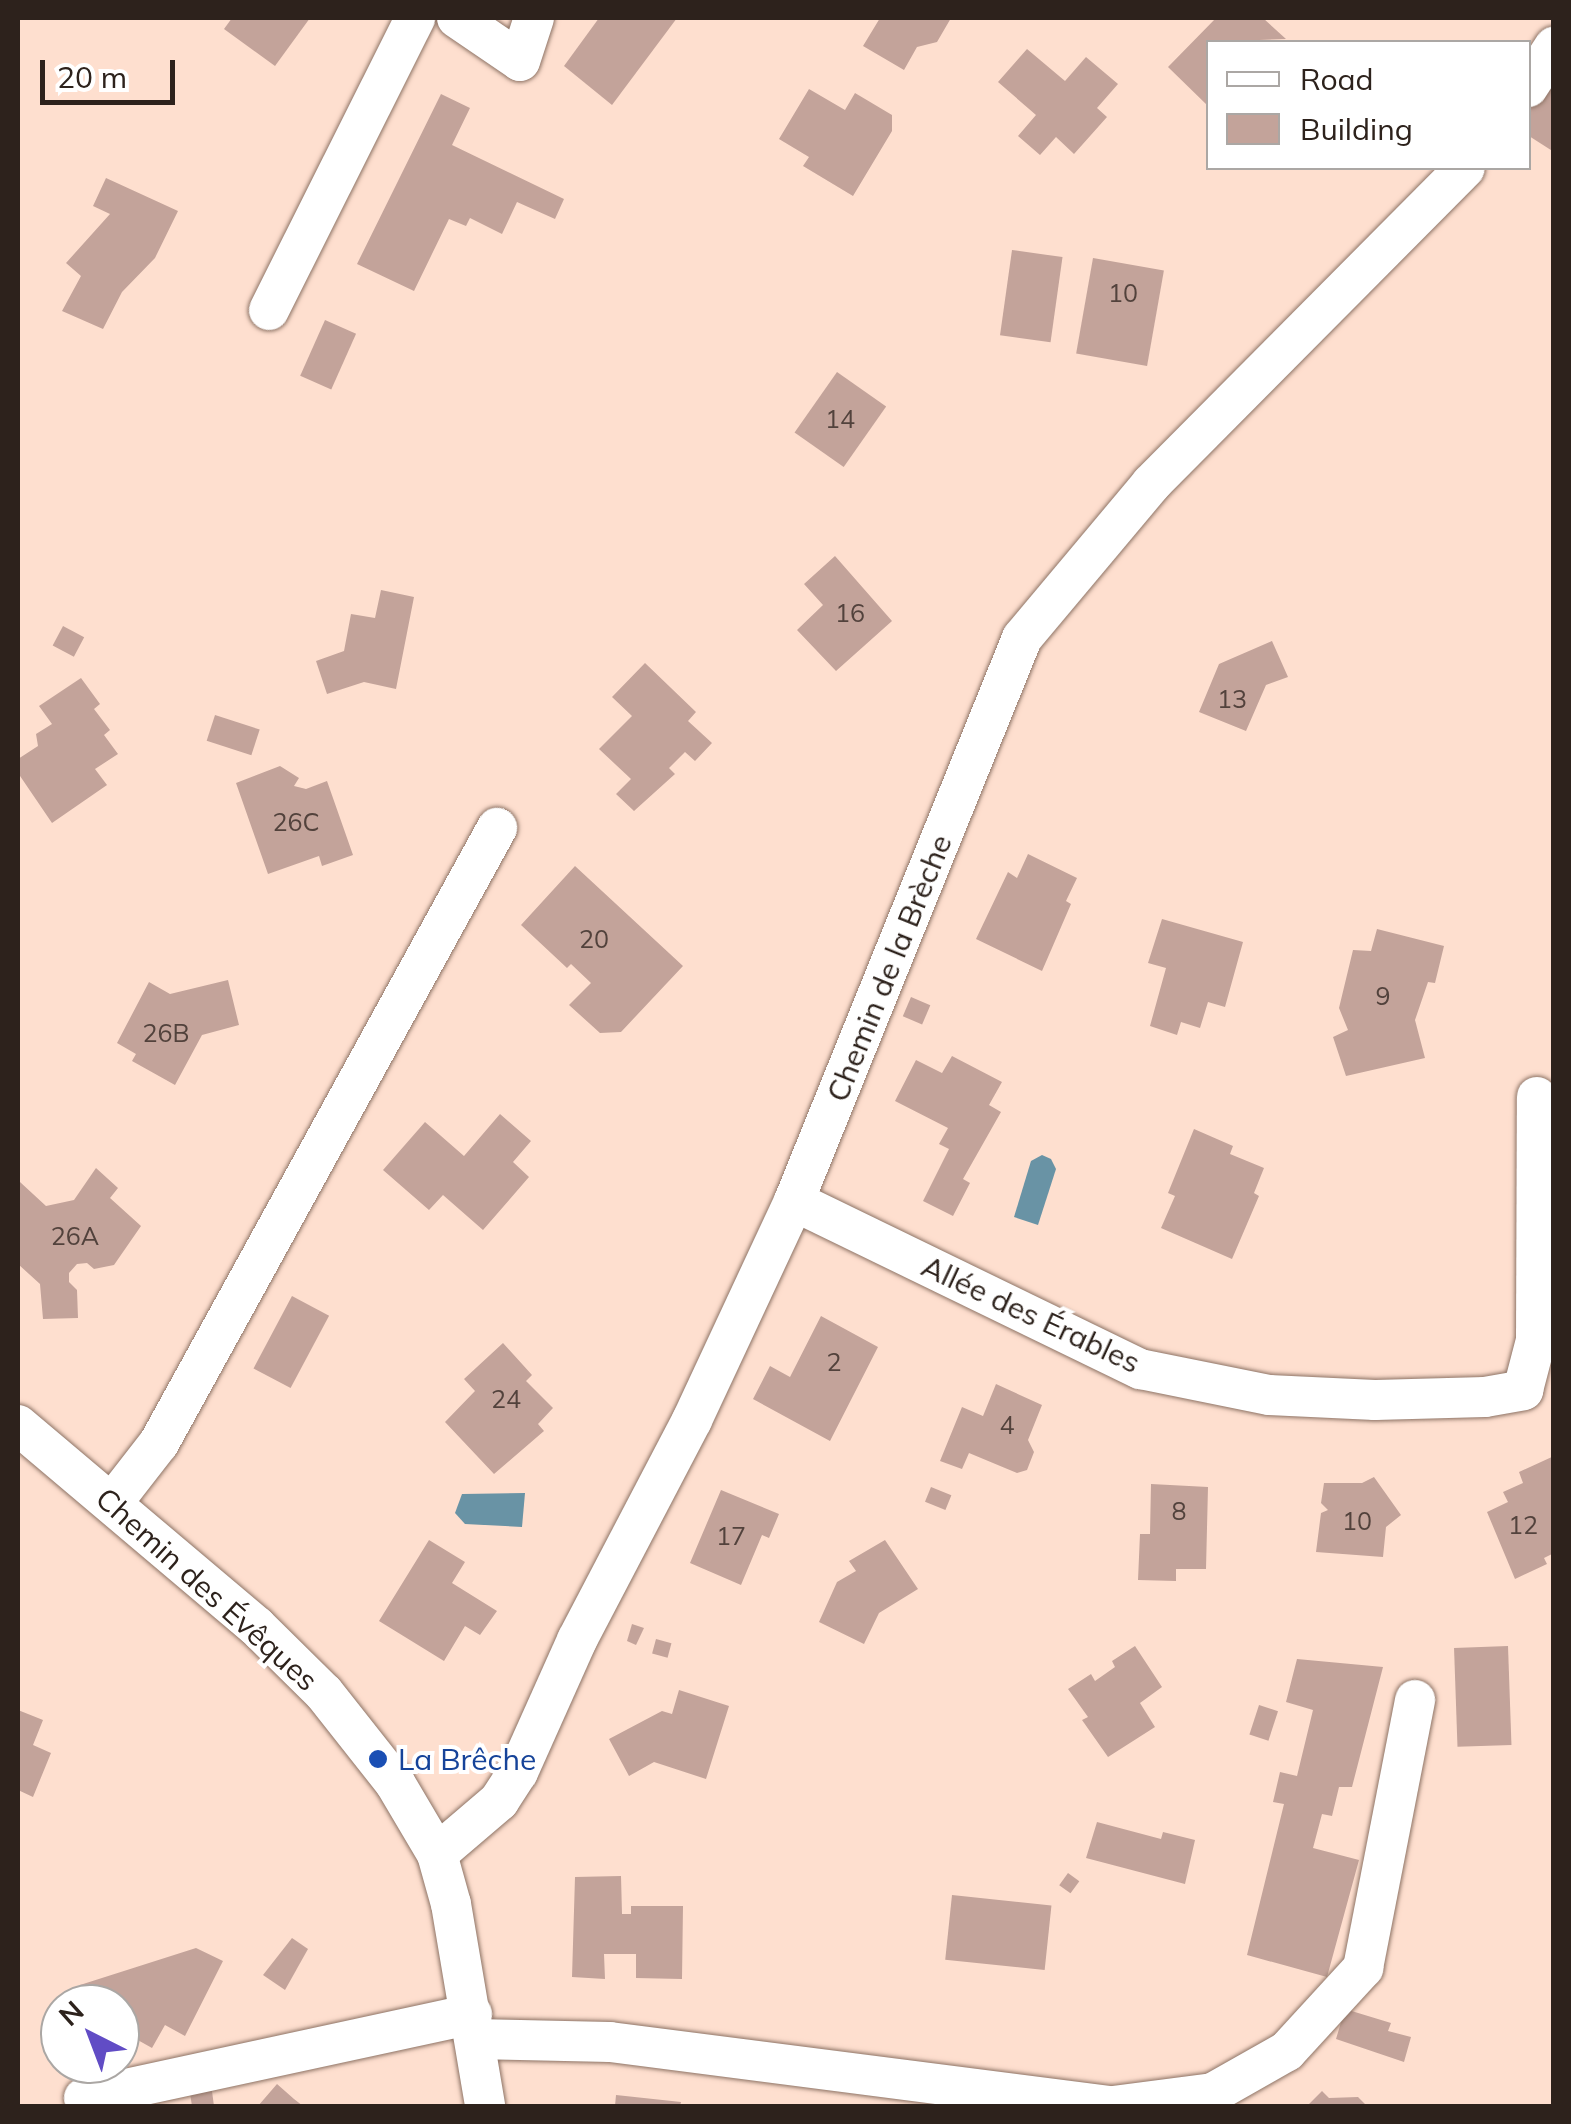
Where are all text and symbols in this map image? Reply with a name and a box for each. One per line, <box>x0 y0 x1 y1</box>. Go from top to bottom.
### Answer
scale bar <box>45 40 180 102</box>
legend <box>1206 40 1531 170</box>
text: 20 m <box>57 58 127 96</box>
text: Road <box>1300 60 1374 98</box>
text: Building <box>1300 110 1413 148</box>
house number: 10 <box>1108 278 1138 308</box>
house number: 14 <box>825 404 855 434</box>
house number: 16 <box>835 598 865 628</box>
house number: 13 <box>1217 684 1247 714</box>
house number: 26C <box>272 807 320 837</box>
street label: Chemin de la Brèche <box>819 829 959 1107</box>
house number: 20 <box>579 924 609 954</box>
house number: 9 <box>1376 981 1390 1011</box>
house number: 26B <box>143 1018 189 1048</box>
house number: 26A <box>51 1221 99 1251</box>
street label: Allée des Érables <box>916 1248 1146 1380</box>
house number: 2 <box>827 1347 841 1377</box>
house number: 24 <box>491 1384 521 1414</box>
house number: 4 <box>1000 1410 1014 1440</box>
street label: Chemin des Évêques <box>89 1480 325 1698</box>
house number: 8 <box>1172 1496 1186 1526</box>
house number: 10 <box>1342 1506 1372 1536</box>
house number: 12 <box>1508 1510 1538 1540</box>
house number: 17 <box>716 1521 746 1551</box>
place label: La Brêche <box>398 1741 536 1777</box>
marker: La Brêche <box>367 1748 389 1770</box>
north arrow <box>40 1984 140 2084</box>
text: N <box>51 1993 90 2033</box>

